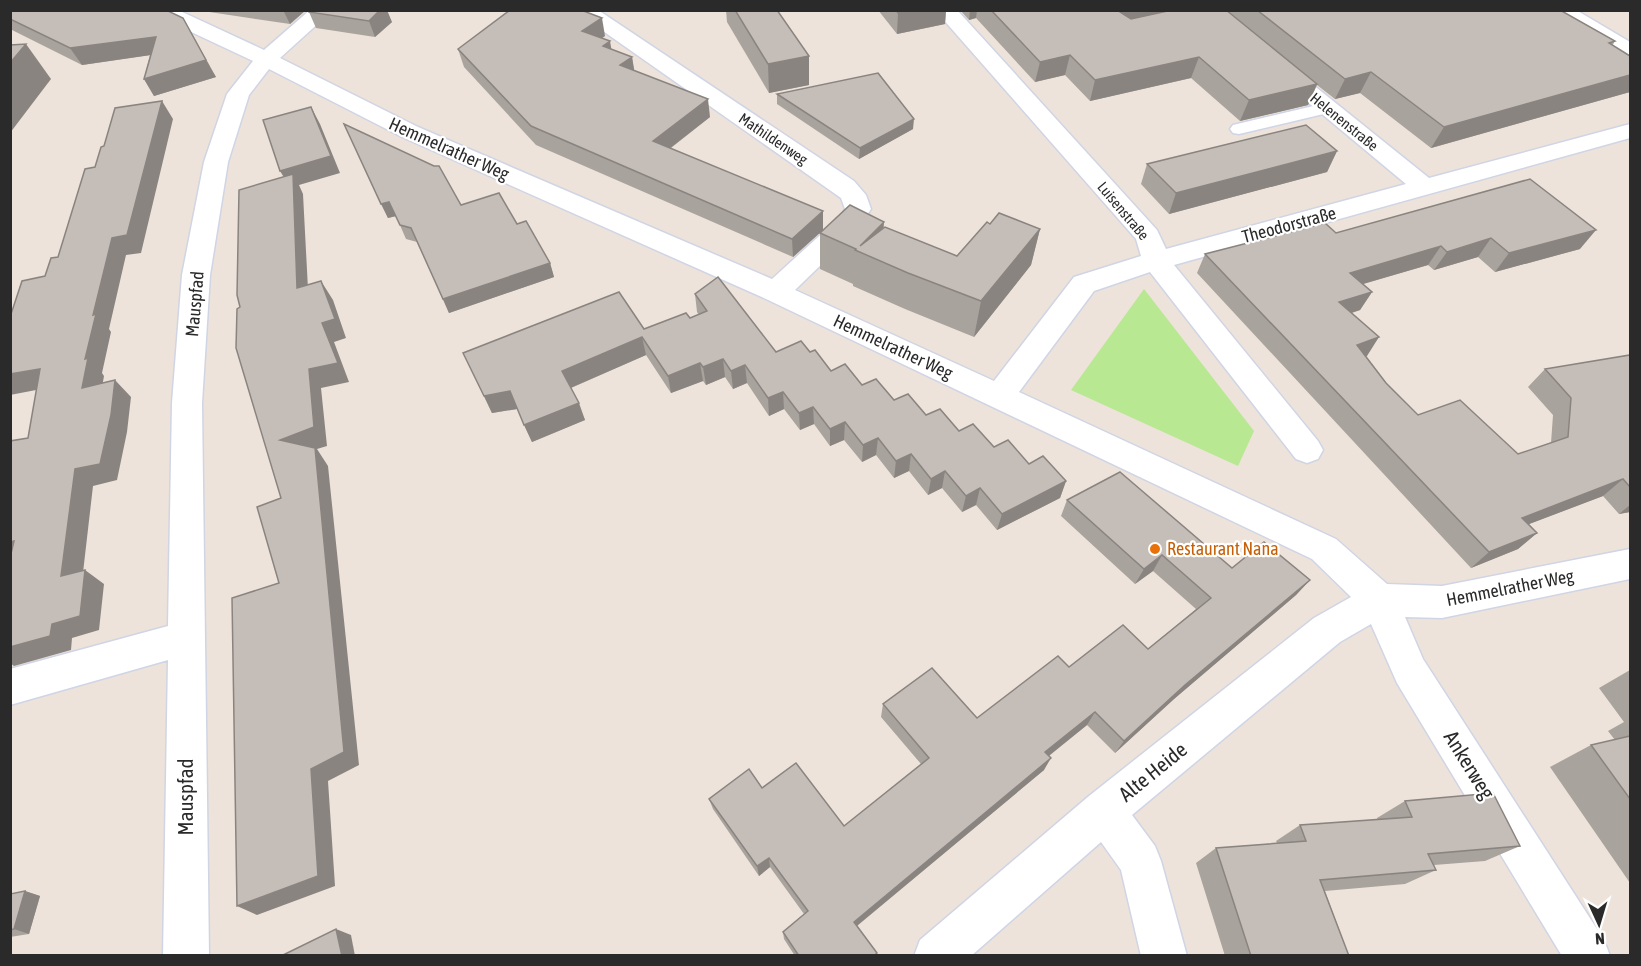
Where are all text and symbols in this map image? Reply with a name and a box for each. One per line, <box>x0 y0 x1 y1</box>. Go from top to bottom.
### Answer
street label: Helenenstraße <box>1307 89 1382 154</box>
street label: Mathildenweg <box>736 109 811 168</box>
street label: Hemmelrather Weg <box>386 113 513 184</box>
street label: Luisenstraße <box>1094 178 1153 243</box>
street label: Theodorstraße <box>1239 202 1338 247</box>
street label: Mauspfad <box>181 270 208 338</box>
street label: Hemmelrather Weg <box>830 310 956 383</box>
place label: Restaurant Nana <box>1167 538 1279 559</box>
marker: Restaurant Nana <box>1148 542 1162 556</box>
street label: Hemmelrather Weg <box>1445 565 1576 610</box>
street label: Ankerweg <box>1440 726 1500 803</box>
street label: Alte Heide <box>1114 737 1191 806</box>
street label: Mauspfad <box>173 759 197 835</box>
north arrow <box>1569 894 1629 954</box>
text: N <box>1595 930 1605 948</box>

